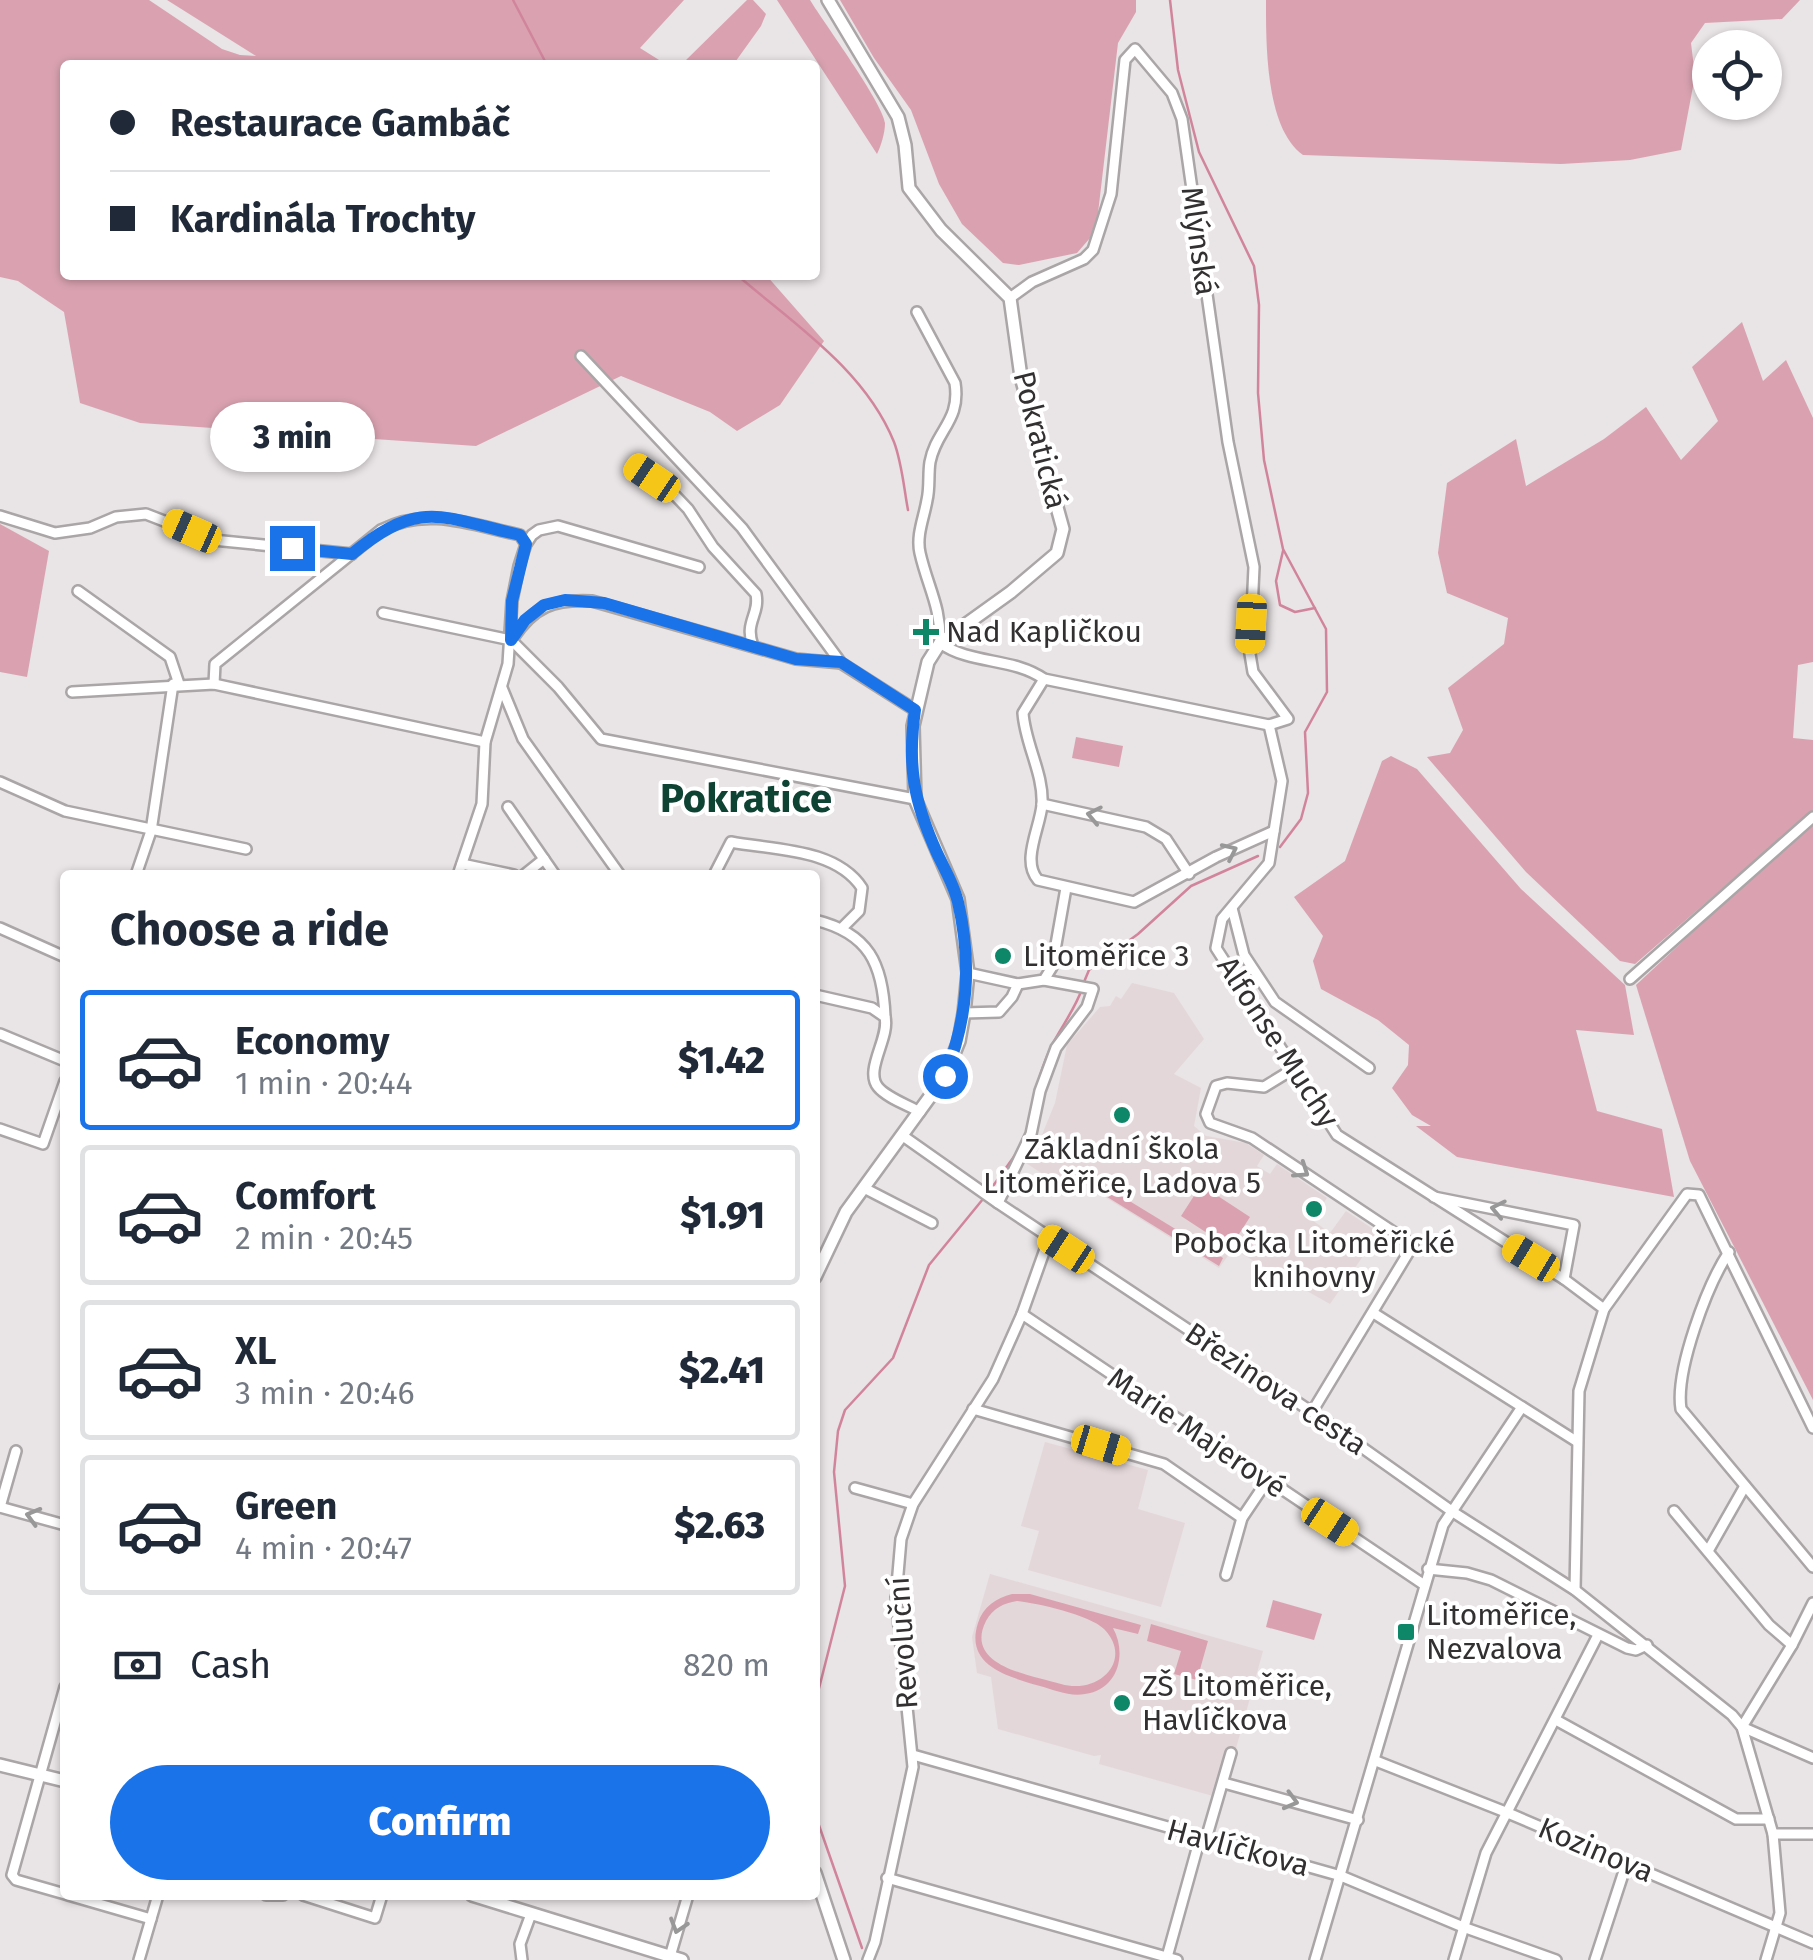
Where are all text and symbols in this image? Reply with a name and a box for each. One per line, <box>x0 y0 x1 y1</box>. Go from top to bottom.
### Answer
map controls <box>1692 30 1782 120</box>
button: locate <box>1692 30 1782 120</box>
text: Restaurace Gambáč <box>170 100 510 146</box>
street label: Mlýnská <box>1174 184 1224 298</box>
text: Kardinála Trochty <box>170 196 475 242</box>
street label: Pokratická <box>1005 367 1075 513</box>
callout: 3 min <box>210 403 374 473</box>
text: 3 min <box>253 418 332 456</box>
car <box>619 449 685 507</box>
car <box>158 505 226 557</box>
route end <box>270 526 315 571</box>
car <box>1234 593 1268 655</box>
place label: Nad Kapličkou <box>946 614 1142 650</box>
marker: Nad Kapličkou <box>915 621 937 643</box>
district label: Pokratice <box>660 775 832 823</box>
one-way arrow <box>1086 806 1103 827</box>
one-way arrow <box>1220 843 1238 863</box>
text: Choose a ride <box>110 903 389 957</box>
place label: Litoměřice 3 <box>1023 938 1189 974</box>
marker: Litoměřice 3 <box>992 945 1014 967</box>
street label: Alfonse Muchy <box>1209 950 1347 1134</box>
icon: car <box>115 1015 205 1105</box>
text: Economy <box>235 1018 390 1064</box>
text: $1.42 <box>678 1037 765 1083</box>
route start <box>923 1054 968 1099</box>
text: 1 min · 20:44 <box>235 1064 412 1102</box>
marker: Základní škola Litoměřice, Ladova 5 <box>1111 1104 1133 1126</box>
place label: Základní škola Litoměřice, Ladova 5 <box>983 1131 1261 1201</box>
one-way arrow <box>1291 1159 1310 1177</box>
icon: car <box>115 1170 205 1260</box>
text: Comfort <box>235 1173 376 1219</box>
text: $1.91 <box>680 1192 765 1238</box>
marker: Pobočka Litoměřické knihovny <box>1303 1198 1325 1220</box>
one-way arrow <box>1490 1200 1507 1221</box>
text: 2 min · 20:45 <box>235 1219 413 1257</box>
car <box>1033 1220 1099 1278</box>
place label: Pobočka Litoměřické knihovny <box>1173 1225 1455 1295</box>
car <box>1498 1230 1564 1286</box>
street label: Březinova cesta <box>1178 1315 1374 1463</box>
icon: car <box>115 1325 205 1415</box>
text: XL <box>235 1328 277 1374</box>
text: $2.41 <box>679 1347 765 1393</box>
street label: Marie Majerové <box>1101 1360 1293 1506</box>
text: 3 min · 20:46 <box>235 1374 415 1412</box>
car <box>1068 1422 1134 1468</box>
icon: car <box>115 1480 205 1570</box>
text: Green <box>235 1483 338 1529</box>
car <box>1297 1493 1363 1551</box>
text: $2.63 <box>674 1502 765 1548</box>
one-way arrow <box>25 1507 42 1528</box>
text: 4 min · 20:47 <box>235 1529 412 1567</box>
street label: Revoluční <box>880 1576 926 1710</box>
place label: Litoměřice, Nezvalova <box>1426 1597 1576 1667</box>
marker: Litoměřice, Nezvalova <box>1395 1621 1417 1643</box>
icon: cash <box>110 1638 165 1693</box>
text: Cash <box>190 1642 271 1688</box>
text: 820 m <box>683 1646 770 1684</box>
place label: ZŠ Litoměřice, Havlíčkova <box>1142 1668 1332 1738</box>
marker: ZŠ Litoměřice, Havlíčkova <box>1111 1692 1133 1714</box>
button: Confirm <box>110 1765 770 1880</box>
one-way arrow <box>1282 1790 1299 1811</box>
street label: Kozinova <box>1533 1810 1659 1890</box>
street label: Havlíčkova <box>1163 1812 1313 1884</box>
one-way arrow <box>669 1917 689 1934</box>

